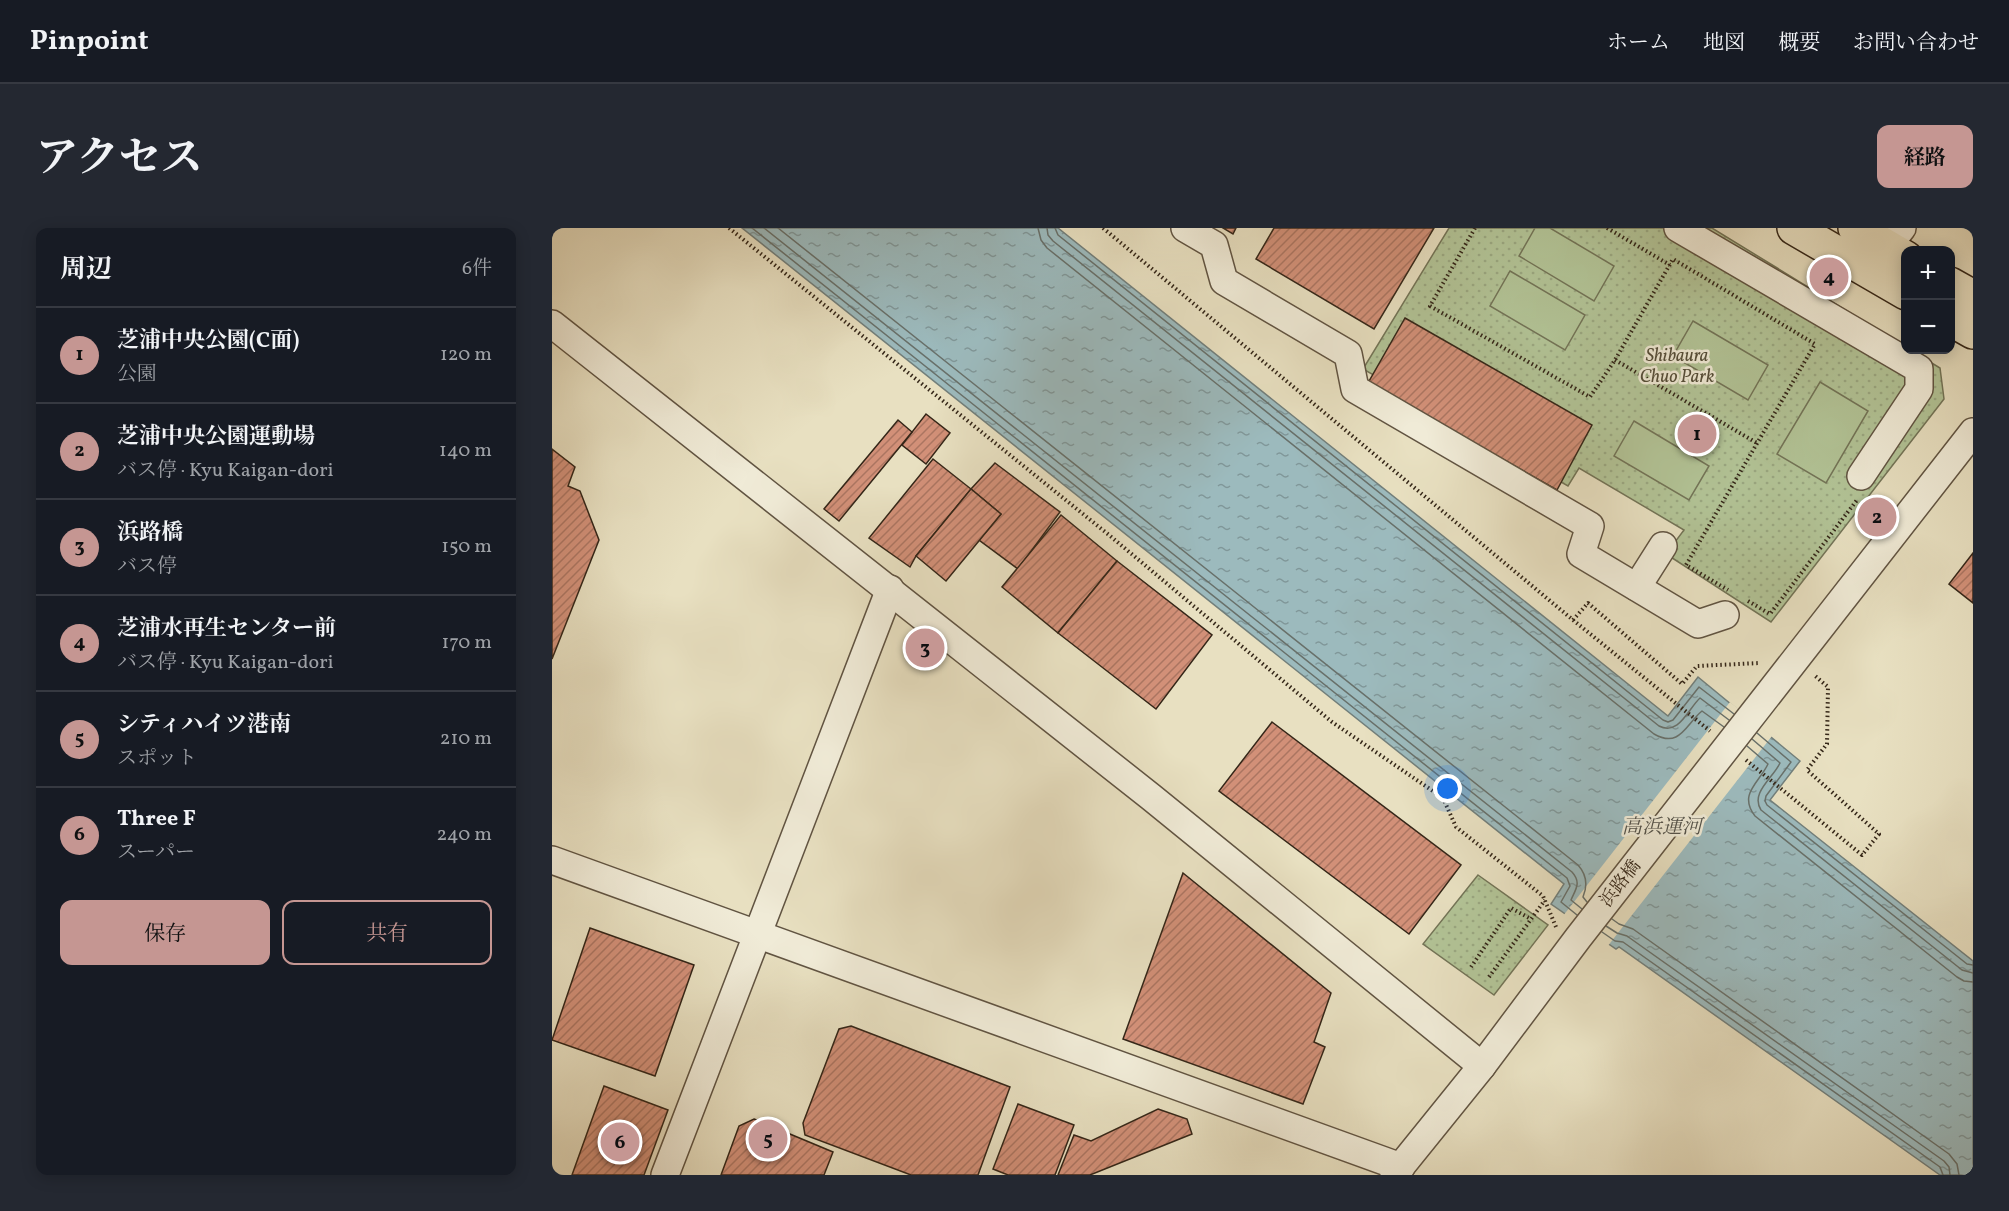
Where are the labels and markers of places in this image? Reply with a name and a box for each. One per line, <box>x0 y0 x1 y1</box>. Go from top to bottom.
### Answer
pin: 4 <box>1810 254 1848 300</box>
pin: 1 <box>1678 412 1716 456</box>
pin: 2 <box>1858 494 1896 540</box>
pin: 3 <box>906 626 944 670</box>
pin: 5 <box>748 1116 788 1162</box>
pin: 6 <box>600 1120 640 1164</box>

